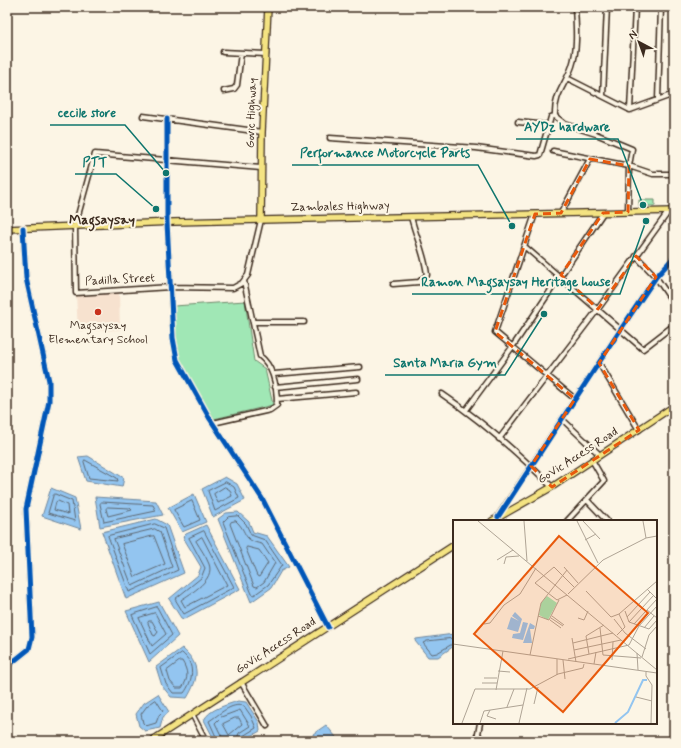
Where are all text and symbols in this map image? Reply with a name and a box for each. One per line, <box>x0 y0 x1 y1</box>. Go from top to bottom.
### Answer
north arrow <box>619 22 659 62</box>
text: N <box>626 28 640 43</box>
street label: Govic Highway <box>243 78 261 148</box>
callout: cecile store <box>50 100 125 125</box>
text: cecile store <box>58 105 116 122</box>
callout: AYDz hardware <box>516 114 618 139</box>
text: AYDz hardware <box>524 119 610 136</box>
callout: Performance Motorcycle Parts <box>292 140 478 165</box>
text: Performance Motorcycle Parts <box>300 145 470 164</box>
callout: PTT <box>75 149 116 174</box>
text: PTT <box>83 154 108 171</box>
street label: Zambales Highway <box>290 198 390 216</box>
district label: Magsaysay <box>69 211 136 232</box>
callout: Ramon Magsaysay Heritage house <box>412 269 620 294</box>
street label: Padilla Street <box>85 270 156 290</box>
text: Ramon Magsaysay Heritage house <box>421 274 611 294</box>
marker: Magsaysay Elementary School <box>93 307 103 317</box>
place label: Magsaysay Elementary School <box>48 318 148 348</box>
callout: Santa Maria Gym <box>385 350 505 375</box>
text: Santa Maria Gym <box>393 355 497 372</box>
street label: GoVic Access Road <box>535 424 621 488</box>
inset map <box>453 520 657 724</box>
street label: GoVic Access Road <box>233 614 319 678</box>

